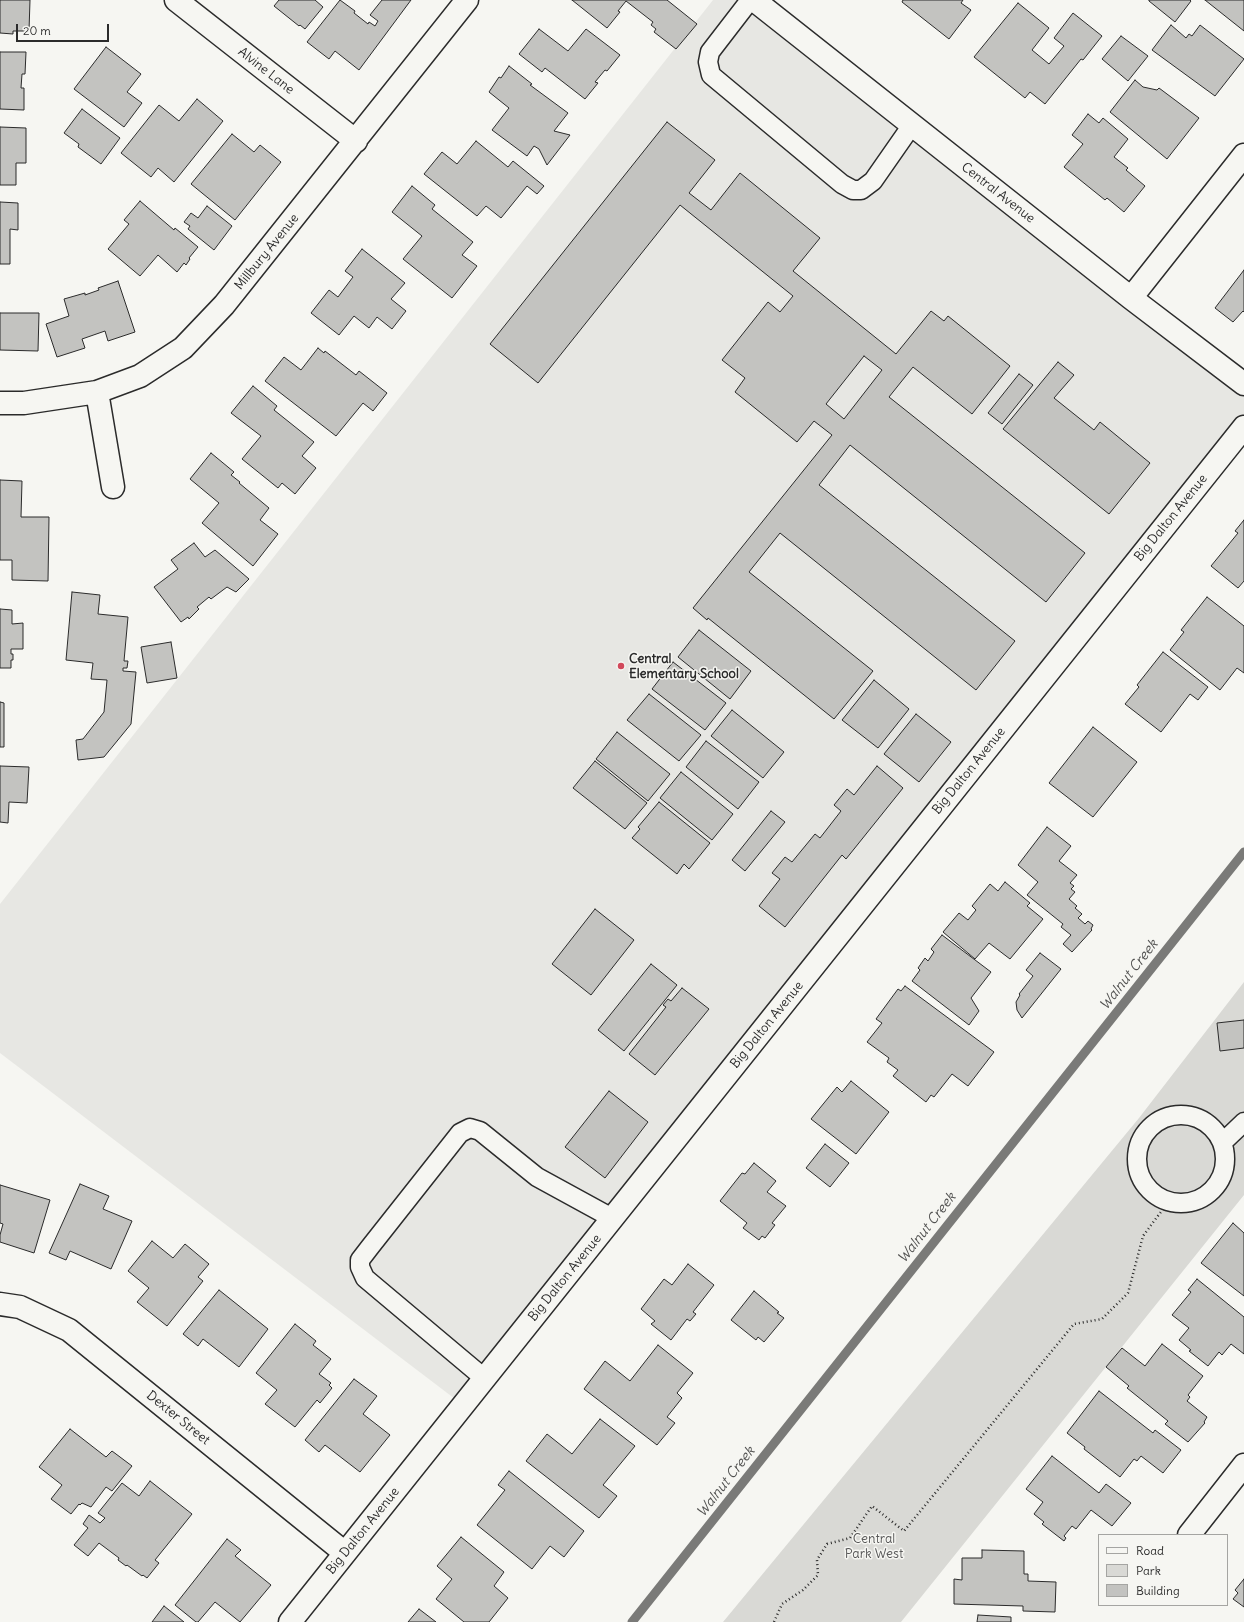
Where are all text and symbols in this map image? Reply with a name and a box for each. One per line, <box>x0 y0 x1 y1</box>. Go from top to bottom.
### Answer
scale bar <box>18 16 111 42</box>
text: 20 m <box>23 23 51 38</box>
street label: Alvine Lane <box>235 44 297 98</box>
street label: Central Avenue <box>958 159 1038 227</box>
street label: Millbury Avenue <box>232 211 302 293</box>
street label: Big Dalton Avenue <box>1131 471 1211 565</box>
place label: Central Elementary School <box>629 651 739 682</box>
marker: Central Elementary School <box>616 661 626 671</box>
street label: Big Dalton Avenue <box>929 724 1009 818</box>
water label: Walnut Creek <box>1096 937 1162 1013</box>
street label: Big Dalton Avenue <box>727 978 807 1072</box>
water label: Walnut Creek <box>894 1190 960 1266</box>
street label: Big Dalton Avenue <box>525 1231 605 1325</box>
street label: Dexter Street <box>143 1388 213 1448</box>
water label: Walnut Creek <box>693 1444 759 1520</box>
street label: Big Dalton Avenue <box>323 1484 403 1578</box>
park label: Central Park West <box>845 1531 903 1562</box>
legend <box>1098 1534 1228 1606</box>
text: Road <box>1136 1543 1164 1558</box>
text: Park <box>1136 1563 1161 1578</box>
text: Building <box>1136 1583 1180 1598</box>

